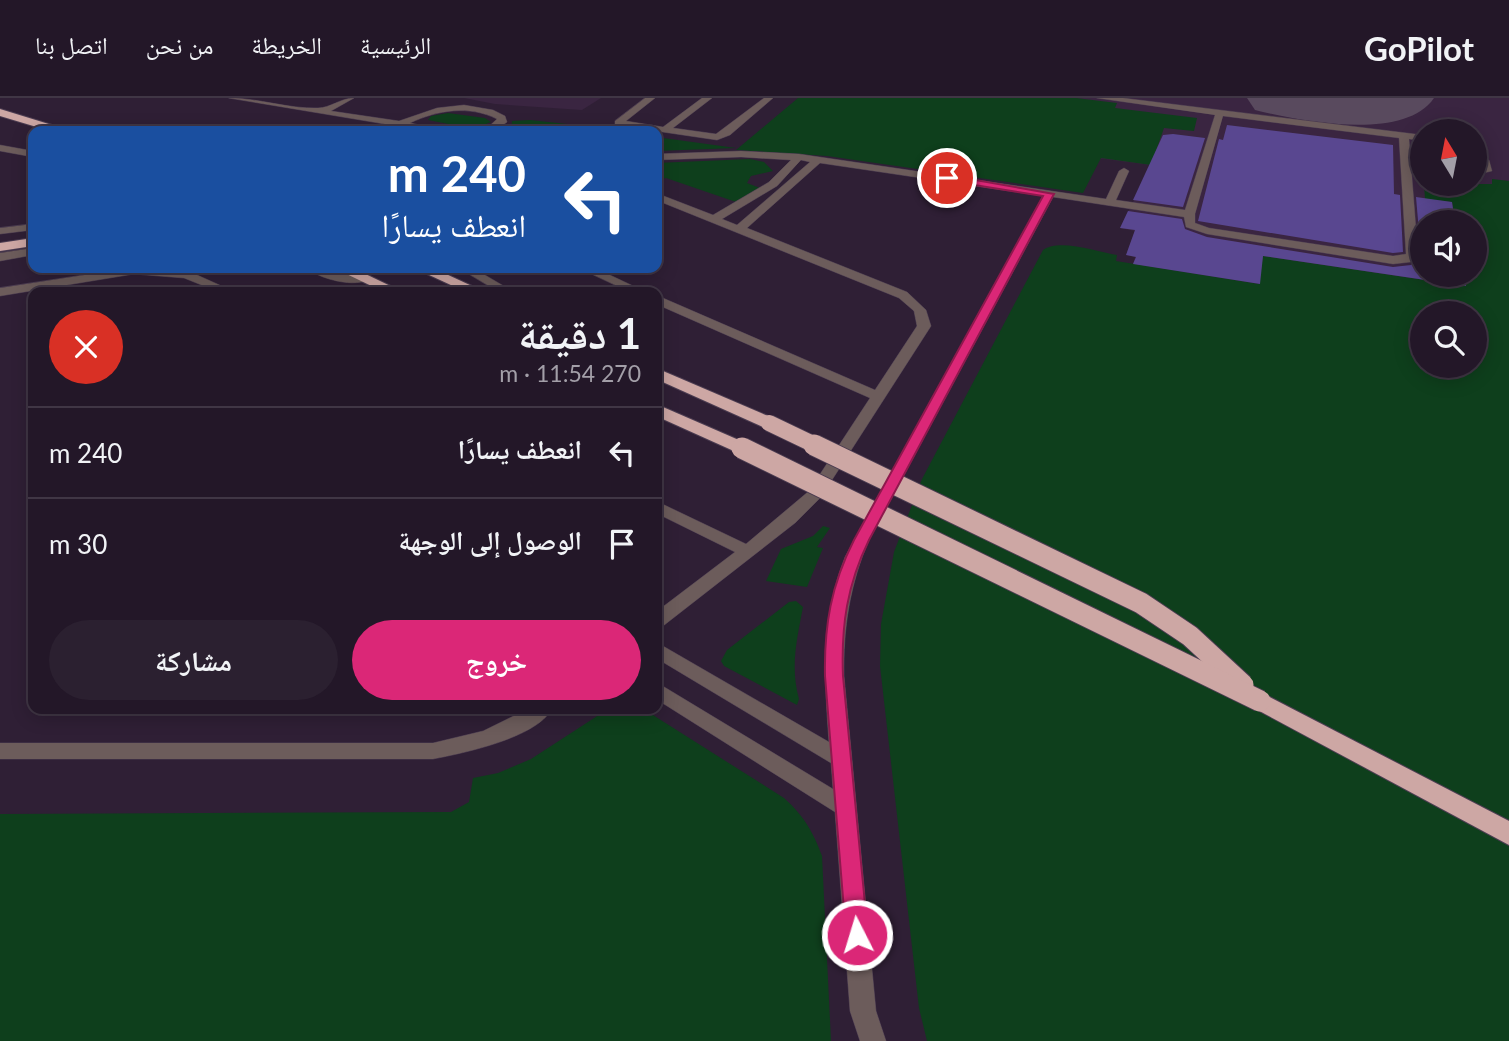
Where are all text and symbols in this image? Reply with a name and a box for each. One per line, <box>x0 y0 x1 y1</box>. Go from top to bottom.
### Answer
text: GoPilot <box>1364 28 1474 68</box>
text: اتصل بنا <box>35 30 108 59</box>
text: من نحن <box>146 30 213 59</box>
text: الخريطة <box>251 30 322 59</box>
text: الرئيسية <box>360 30 431 59</box>
north arrow <box>1410 119 1488 196</box>
map controls <box>1410 119 1487 378</box>
text: 240 m <box>388 144 526 202</box>
pin <box>917 148 977 208</box>
icon: left <box>550 154 641 245</box>
icon: arrive <box>928 159 966 197</box>
text: انعطف يسارًا <box>382 205 526 244</box>
button: sound <box>1410 210 1487 287</box>
button: search <box>1410 301 1487 378</box>
text: 1 دقيقة <box>518 308 641 358</box>
button: close <box>49 310 123 384</box>
text: 270 m · 11:54 <box>499 359 641 387</box>
text: انعطف يسارًا <box>458 433 582 465</box>
icon: left <box>603 434 641 472</box>
text: 240 m <box>49 437 122 469</box>
text: الوصول إلى الوجهة <box>398 524 582 556</box>
icon: arrive <box>603 525 641 563</box>
text: 30 m <box>49 528 107 560</box>
button: مشاركة <box>49 620 338 700</box>
button: خروج <box>352 620 641 700</box>
position arrow <box>820 898 894 972</box>

